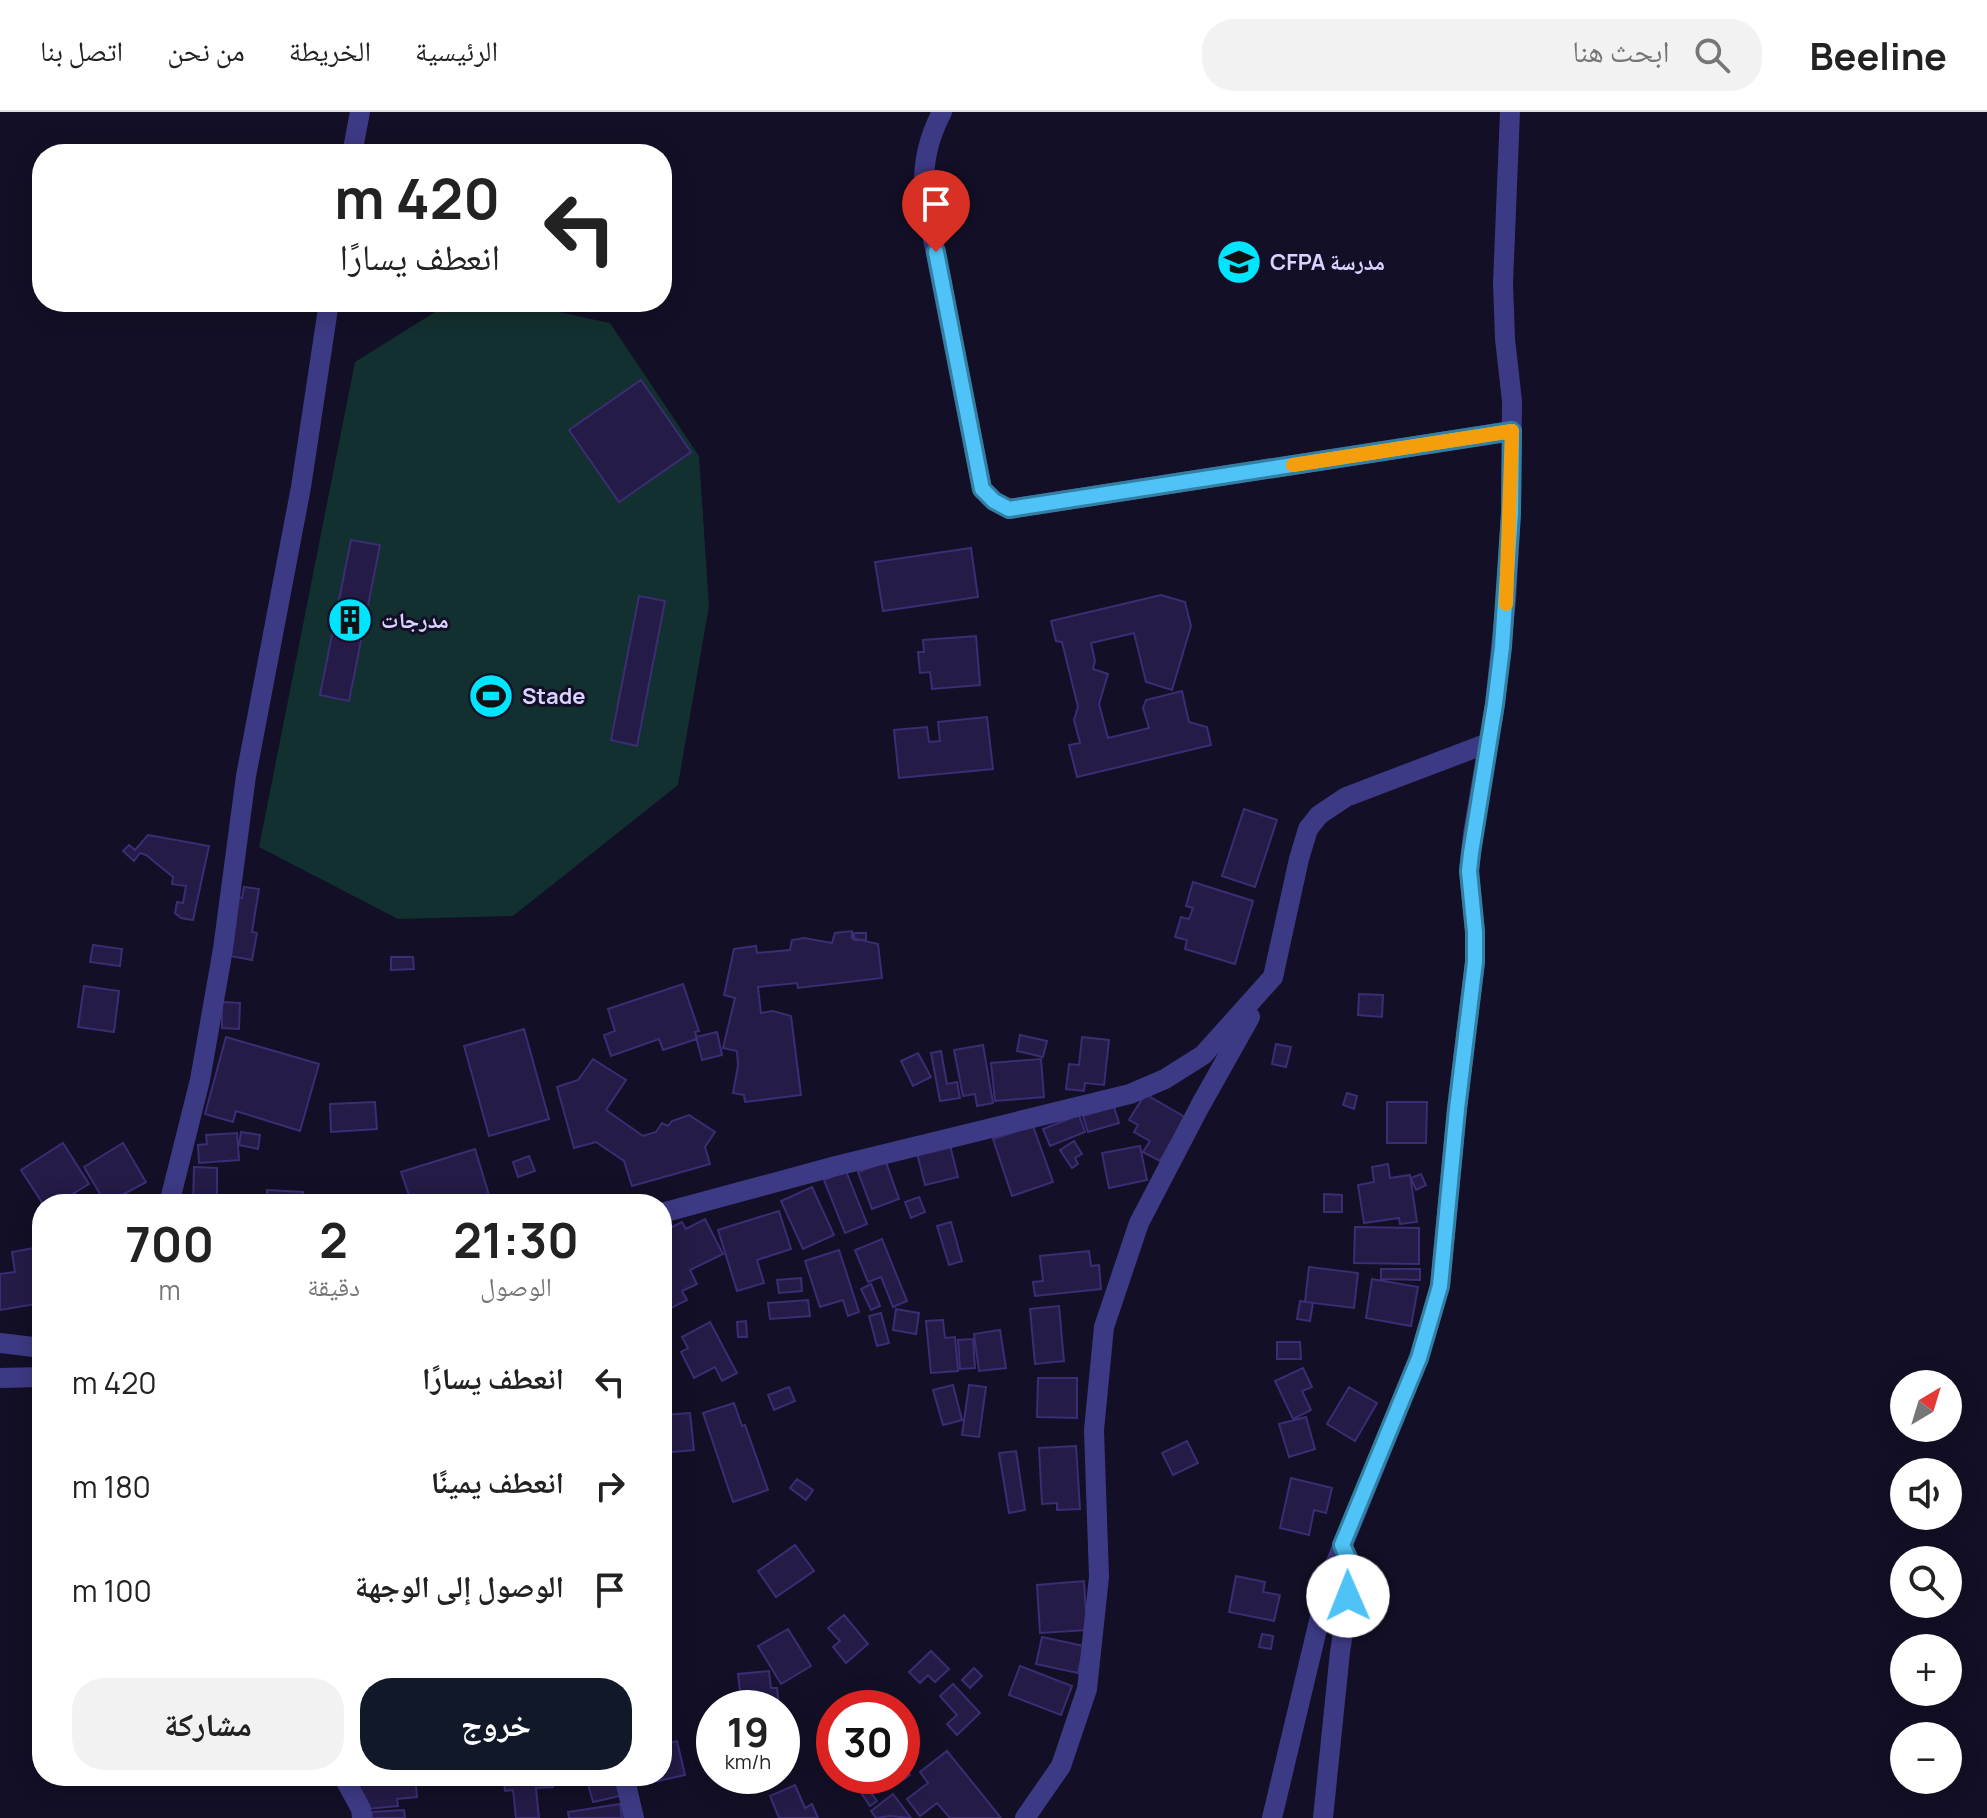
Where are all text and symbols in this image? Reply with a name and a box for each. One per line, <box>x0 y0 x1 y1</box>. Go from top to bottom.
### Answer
search box <box>1202 19 1762 91</box>
text: Beeline <box>1810 29 1947 81</box>
text: ابحث هنا <box>1572 30 1670 71</box>
text: اتصل بنا <box>40 31 123 69</box>
text: من نحن <box>167 31 245 69</box>
text: الخريطة <box>289 31 371 69</box>
text: الرئيسية <box>415 31 498 69</box>
icon: search <box>1690 33 1734 77</box>
text: 420 m <box>334 159 500 236</box>
pin <box>902 170 970 252</box>
icon: left <box>528 176 632 280</box>
icon: arrive <box>914 182 958 226</box>
text: انعطف يسارًا <box>340 232 500 281</box>
school or university icon: CFPA مدرسة <box>1215 238 1263 286</box>
place label: CFPA مدرسة <box>1270 247 1385 277</box>
building icon: مدرجات <box>326 596 374 644</box>
place label: مدرجات <box>381 605 449 635</box>
sports icon: Stade <box>467 672 515 720</box>
place label: Stade <box>522 681 585 711</box>
text: 2 <box>319 1207 348 1272</box>
text: 21:30 <box>453 1207 579 1272</box>
text: 700 <box>125 1211 214 1276</box>
text: دقيقة <box>307 1268 360 1304</box>
text: الوصول <box>480 1268 552 1304</box>
text: m <box>159 1272 181 1308</box>
text: انعطف يسارًا <box>422 1357 564 1398</box>
icon: left <box>588 1360 632 1404</box>
text: 420 m <box>72 1362 157 1403</box>
north arrow <box>1890 1370 1962 1442</box>
map controls <box>1890 1370 1962 1794</box>
button: sound <box>1890 1458 1962 1530</box>
text: انعطف يمينًا <box>431 1461 564 1502</box>
icon: right <box>588 1464 632 1508</box>
text: 180 m <box>72 1466 151 1507</box>
button: search <box>1890 1546 1962 1618</box>
position arrow <box>1306 1554 1390 1638</box>
text: الوصول إلى الوجهة <box>355 1565 564 1606</box>
icon: arrive <box>588 1568 632 1612</box>
text: 100 m <box>72 1570 152 1611</box>
button: + <box>1890 1634 1962 1706</box>
button: مشاركة <box>72 1678 344 1770</box>
button: خروج <box>360 1678 632 1770</box>
speed limit sign: 30 <box>816 1690 920 1794</box>
text: 19 <box>727 1704 769 1759</box>
button: − <box>1890 1722 1962 1794</box>
text: km/h <box>725 1748 771 1775</box>

